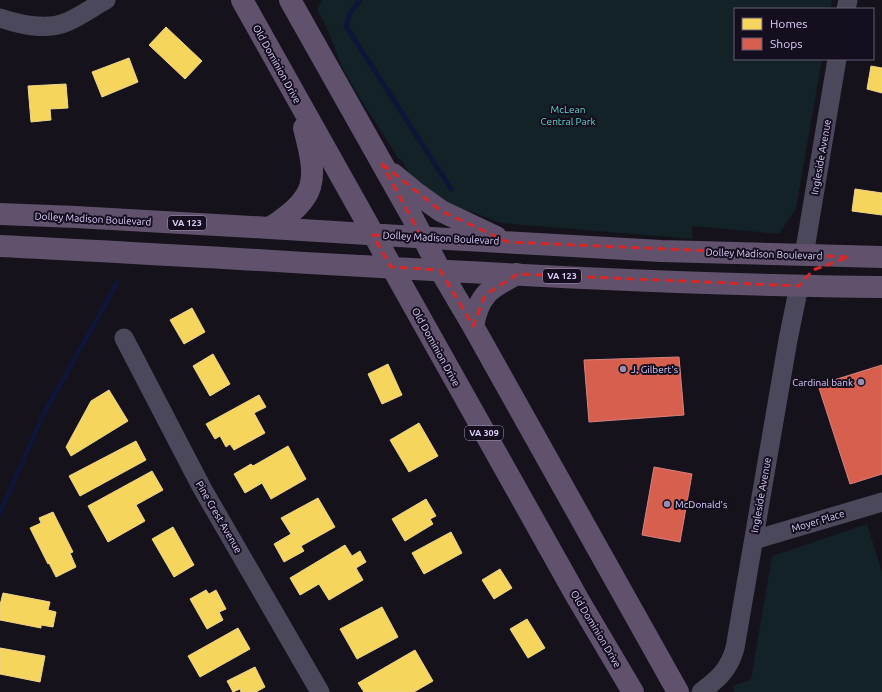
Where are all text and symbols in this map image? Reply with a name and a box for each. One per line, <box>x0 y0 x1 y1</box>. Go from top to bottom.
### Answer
legend <box>734 8 874 60</box>
text: Homes <box>770 17 808 30</box>
street label: Old Dominion Drive <box>251 23 303 105</box>
text: Shops <box>770 37 802 50</box>
park label: McLean Central Park <box>541 104 595 127</box>
street label: Ingleside Avenue <box>809 118 833 196</box>
street label: Dolley Madison Boulevard <box>34 210 152 228</box>
road number: VA 123 <box>168 216 206 230</box>
street label: Dolley Madison Boulevard <box>382 229 500 247</box>
street label: Dolley Madison Boulevard <box>705 246 823 262</box>
road number: VA 123 <box>543 269 581 283</box>
street label: Old Dominion Drive <box>410 306 462 388</box>
marker: J. Gilbert's <box>618 364 628 374</box>
place label: J. Gilbert's <box>631 364 678 375</box>
place label: Cardinal bank <box>792 377 853 388</box>
marker: Cardinal bank <box>856 377 866 387</box>
road number: VA 309 <box>465 426 503 440</box>
street label: Ingleside Avenue <box>749 456 773 534</box>
street label: Pine Crest Avenue <box>194 479 244 555</box>
marker: McDonald's <box>662 499 672 509</box>
place label: McDonald's <box>675 499 727 510</box>
street label: Moyer Place <box>790 508 846 534</box>
street label: Old Dominion Drive <box>569 588 623 670</box>

